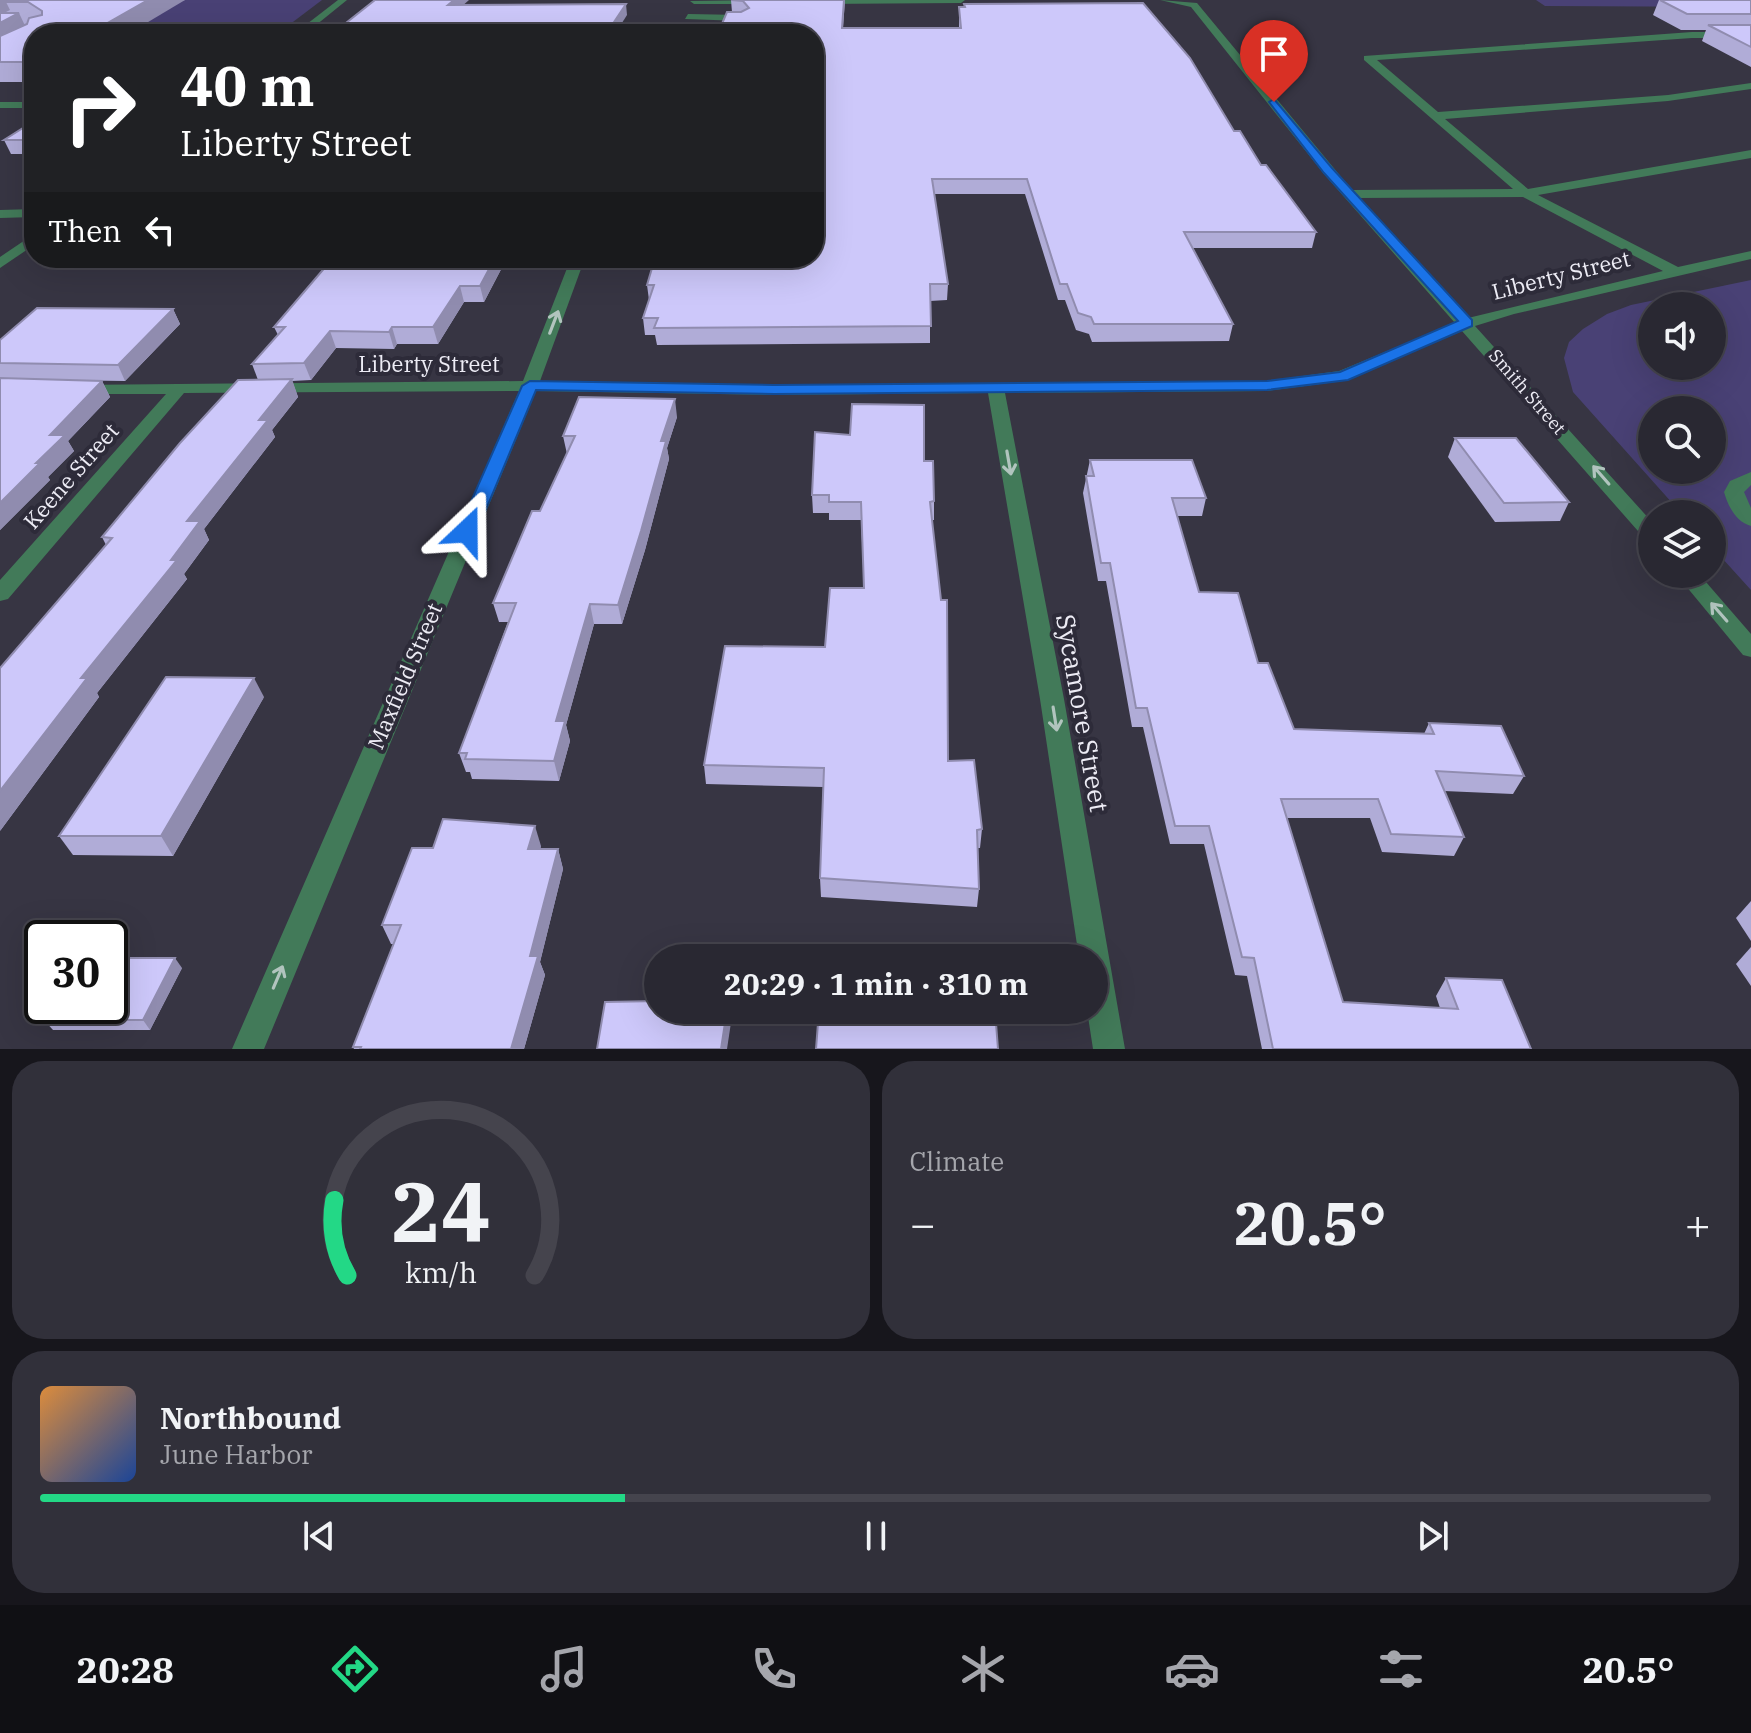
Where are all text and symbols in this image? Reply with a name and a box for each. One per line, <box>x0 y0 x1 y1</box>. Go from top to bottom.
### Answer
pin <box>1240 20 1308 102</box>
icon: arrive <box>1252 32 1296 76</box>
text: 40 m <box>180 49 315 121</box>
icon: right <box>48 56 152 160</box>
text: Liberty Street <box>180 119 412 166</box>
icon: left <box>138 208 182 252</box>
text: Then <box>48 211 122 250</box>
street label: Liberty Street <box>1489 243 1633 306</box>
map controls <box>1638 292 1726 588</box>
button: sound <box>1638 292 1726 380</box>
one-way arrow <box>548 310 562 335</box>
street label: Smith Street <box>1484 344 1571 439</box>
street label: Liberty Street <box>358 349 500 378</box>
button: search <box>1638 396 1726 484</box>
street label: Keene Street <box>17 416 125 535</box>
one-way arrow <box>1002 450 1017 475</box>
one-way arrow <box>1592 466 1610 486</box>
position arrow <box>425 489 509 573</box>
button: layers <box>1638 500 1726 588</box>
street label: Maxfield Street <box>361 598 448 753</box>
one-way arrow <box>1710 602 1728 622</box>
street label: Sycamore Street <box>1049 611 1117 814</box>
one-way arrow <box>1048 706 1063 731</box>
speed limit sign: 30 <box>24 920 128 1024</box>
text: 20:29 · 1 min · 310 m <box>724 964 1028 1003</box>
one-way arrow <box>271 965 286 990</box>
text: Climate <box>910 1144 1004 1178</box>
text: 24 <box>391 1157 491 1265</box>
text: 20.5° <box>1234 1183 1387 1262</box>
text: − <box>910 1195 936 1252</box>
text: + <box>1685 1195 1711 1252</box>
text: km/h <box>405 1254 477 1291</box>
text: Northbound <box>160 1398 341 1437</box>
text: June Harbor <box>160 1437 313 1471</box>
icon: previous <box>297 1514 341 1558</box>
icon: pause <box>854 1514 898 1558</box>
icon: next <box>1411 1514 1455 1558</box>
icon: directions <box>327 1641 383 1697</box>
icon: music <box>536 1641 592 1697</box>
icon: phone <box>746 1641 802 1697</box>
icon: climate <box>955 1641 1011 1697</box>
icon: car <box>1164 1641 1220 1697</box>
icon: filters <box>1373 1641 1429 1697</box>
text: 20:28 <box>77 1646 174 1693</box>
text: 20.5° <box>1582 1646 1674 1693</box>

